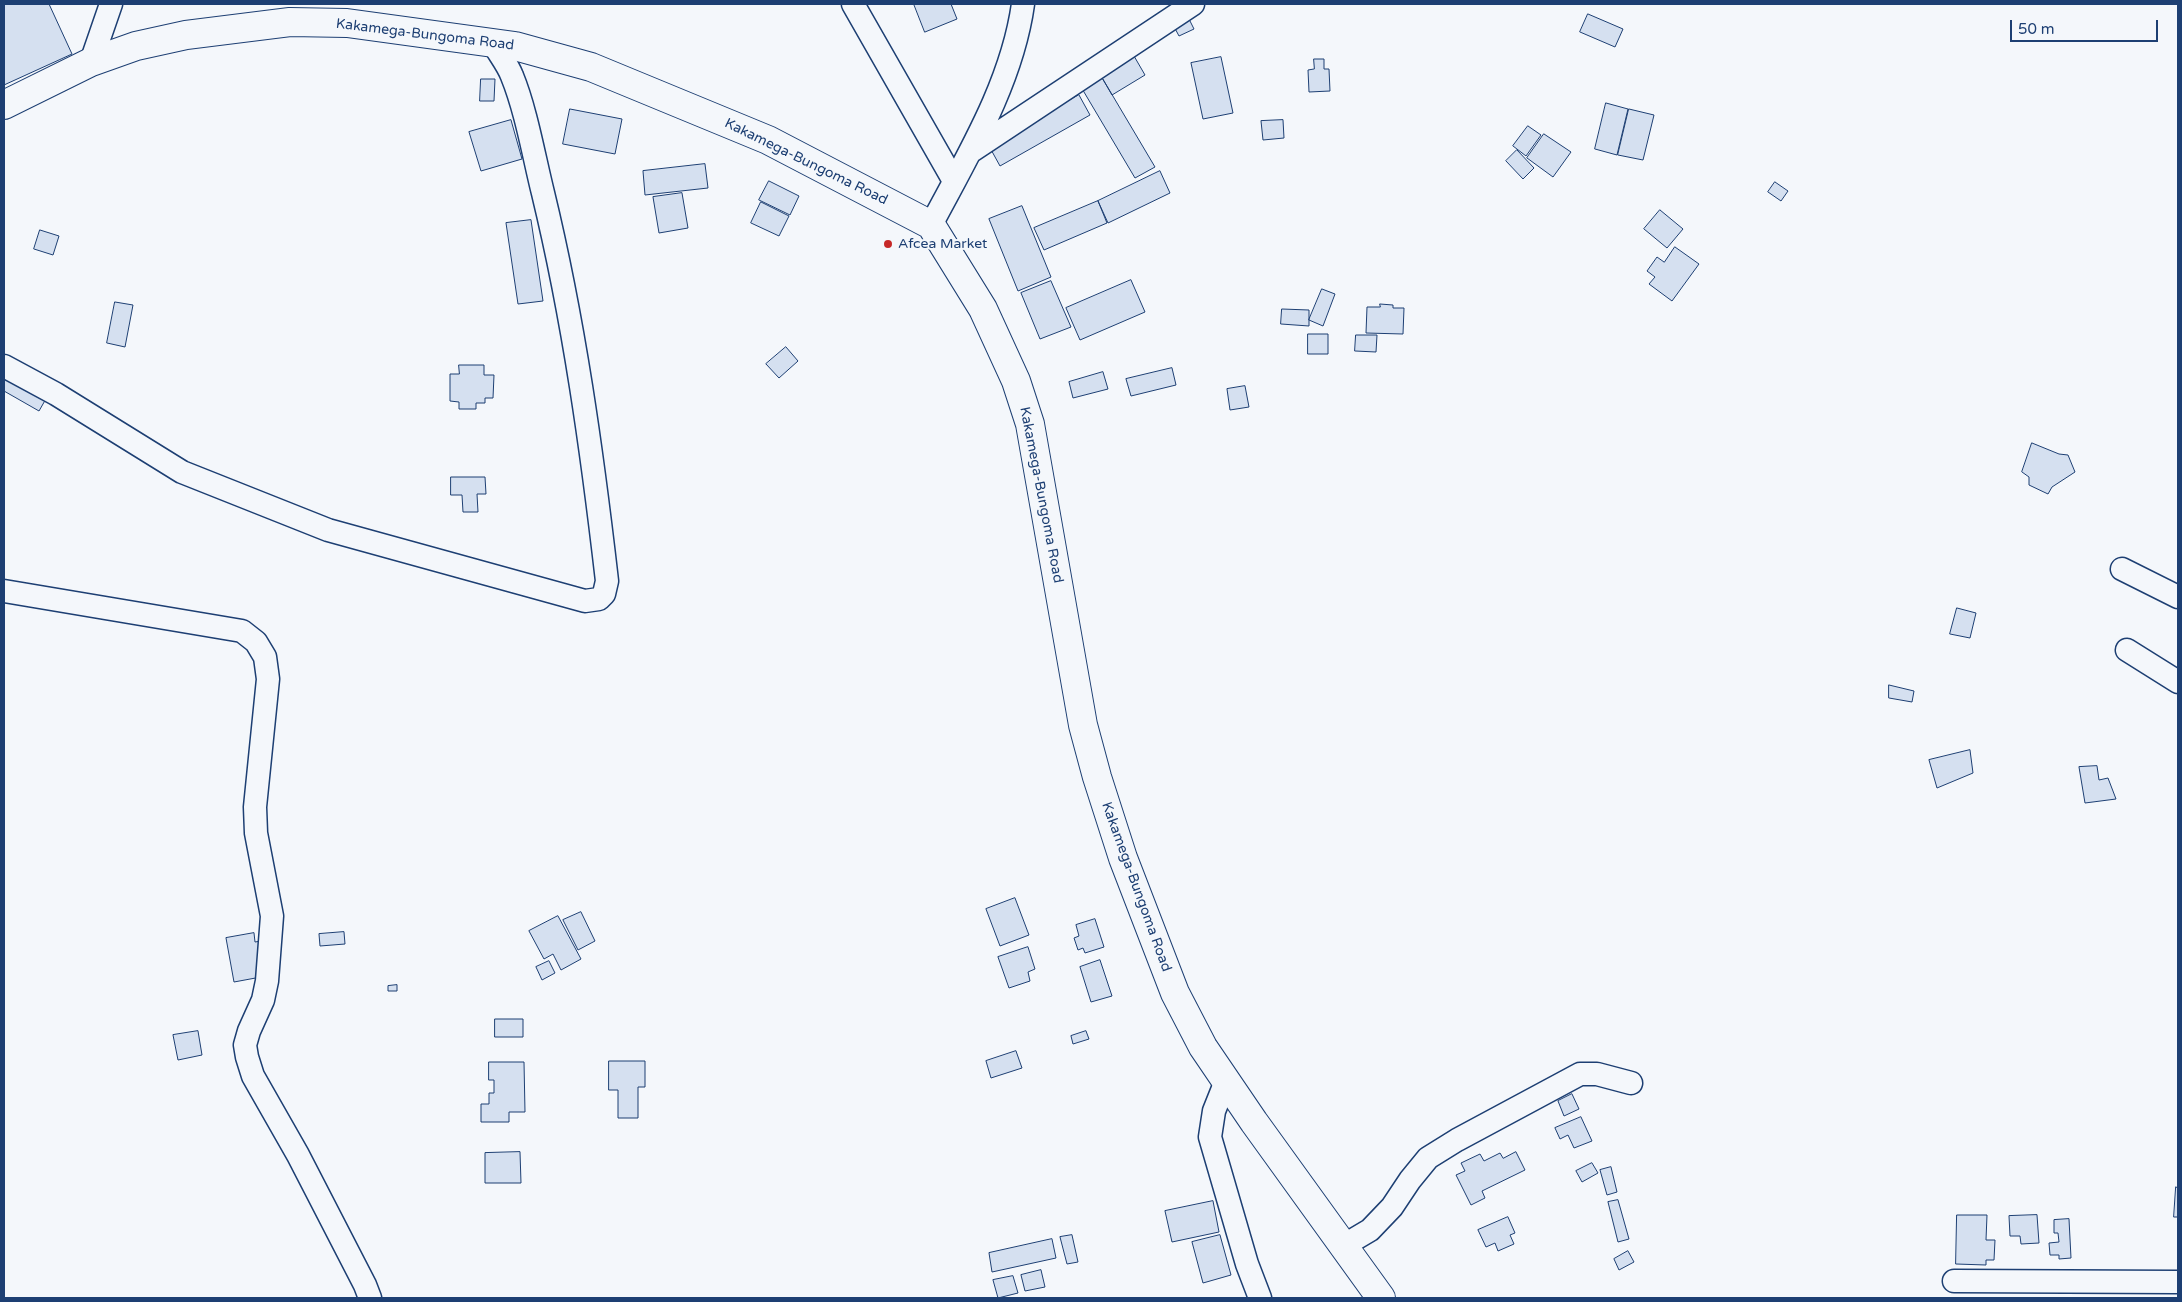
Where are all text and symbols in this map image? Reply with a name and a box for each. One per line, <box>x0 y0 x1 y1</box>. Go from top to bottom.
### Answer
scale bar <box>2012 10 2160 42</box>
street label: Kakamega-Bungoma Road <box>335 16 515 54</box>
text: 50 m <box>2018 20 2055 38</box>
street label: Kakamega-Bungoma Road <box>722 115 890 209</box>
place label: Afcea Market <box>898 236 987 252</box>
marker: Afcea Market <box>882 238 894 250</box>
street label: Kakamega-Bungoma Road <box>1016 405 1066 585</box>
street label: Kakamega-Bungoma Road <box>1097 800 1175 974</box>

